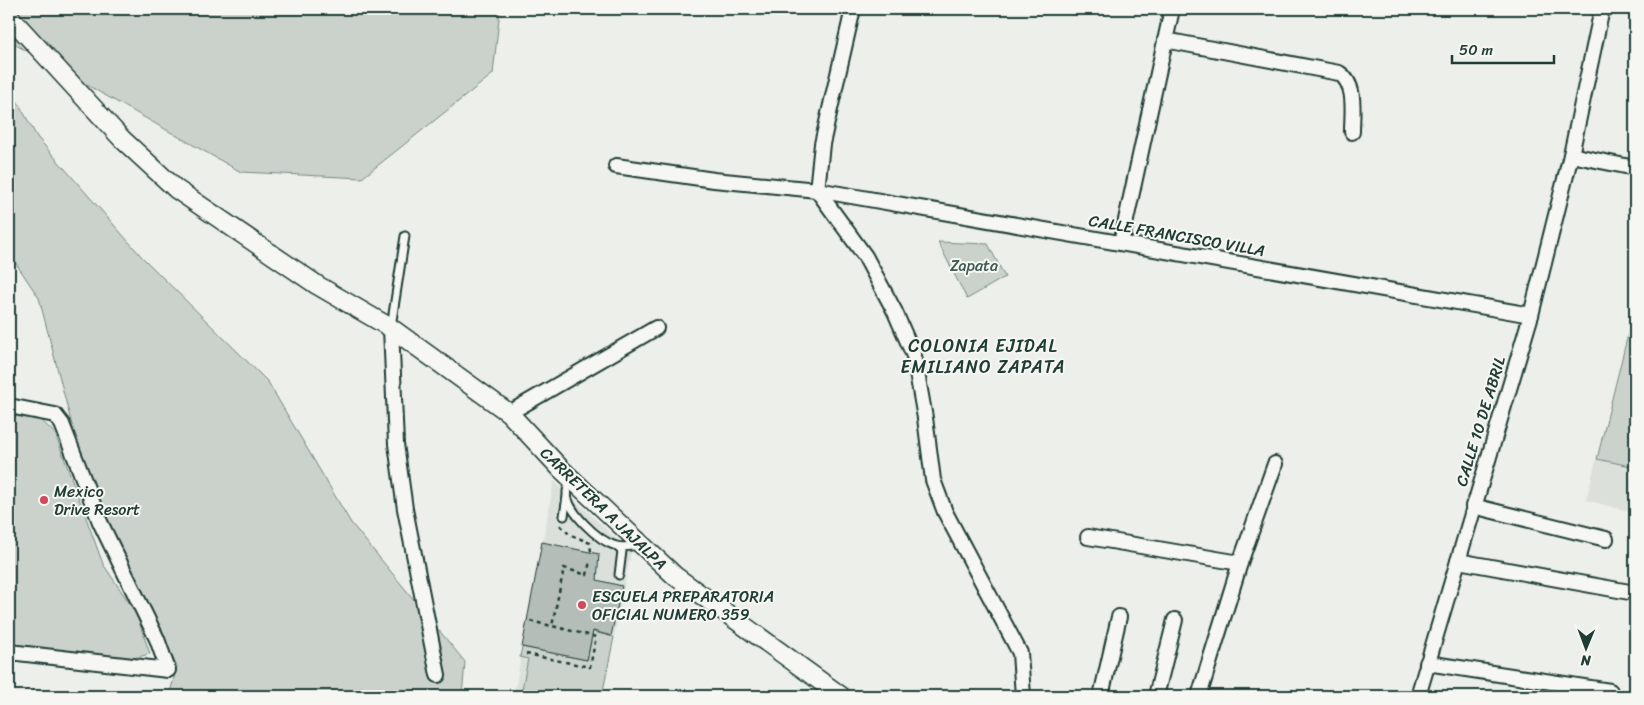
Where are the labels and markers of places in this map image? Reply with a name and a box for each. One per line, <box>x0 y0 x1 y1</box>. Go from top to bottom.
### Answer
place label: Mexico Drive Resort <box>54 477 140 524</box>
marker: Mexico Drive Resort <box>38 494 50 506</box>
place label: ESCUELA PREPARATORIA OFICIAL NUMERO 359 <box>592 582 774 629</box>
marker: ESCUELA PREPARATORIA OFICIAL NUMERO 359 <box>576 599 588 611</box>

